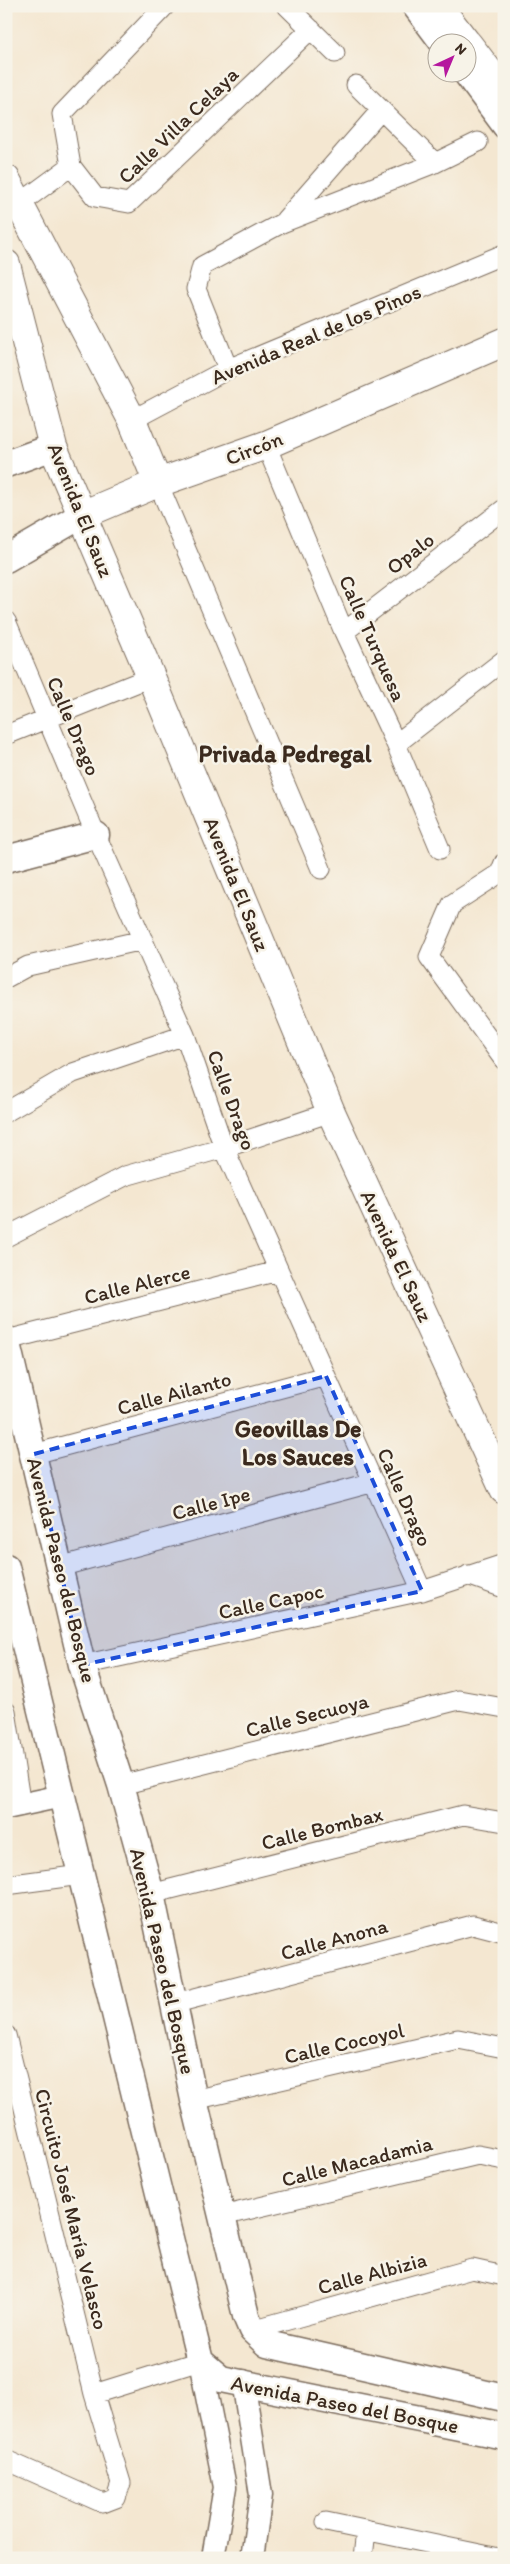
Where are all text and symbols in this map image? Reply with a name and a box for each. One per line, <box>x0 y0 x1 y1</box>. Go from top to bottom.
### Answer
north arrow <box>428 32 478 82</box>
text: N <box>451 40 470 58</box>
street label: Calle Villa Celaya <box>113 61 243 189</box>
street label: Avenida Real de los Pinos <box>207 278 425 390</box>
street label: Circón <box>222 426 286 470</box>
street label: Avenida El Sauz <box>43 439 119 581</box>
street label: Opalo <box>381 527 439 579</box>
street label: Calle Turquesa <box>334 571 412 705</box>
street label: Calle Drago <box>42 673 106 779</box>
district label: Privada Pedregal <box>199 739 372 769</box>
street label: Avenida El Sauz <box>199 813 275 955</box>
street label: Calle Drago <box>202 1046 262 1154</box>
street label: Avenida El Sauz <box>356 1186 439 1326</box>
street label: Calle Alerce <box>81 1259 193 1309</box>
street label: Calle Ailanto <box>114 1366 234 1420</box>
district label: Geovillas De Los Sauces <box>235 1414 361 1471</box>
street label: Calle Drago <box>372 1444 438 1550</box>
street label: Avenida Paseo del Bosque <box>22 1455 102 1685</box>
street label: Calle Ipe <box>169 1481 253 1525</box>
street label: Calle Capoc <box>216 1578 326 1624</box>
street label: Calle Secuoya <box>243 1688 371 1742</box>
street label: Calle Bombax <box>259 1801 385 1855</box>
street label: Avenida Paseo del Bosque <box>125 1845 201 2077</box>
street label: Calle Anona <box>278 1913 390 1965</box>
street label: Calle Cocoyol <box>282 2017 406 2069</box>
street label: Circuito José María Velasco <box>30 2086 114 2332</box>
street label: Calle Macadamia <box>279 2130 435 2192</box>
street label: Calle Albizia <box>315 2246 429 2300</box>
street label: Avenida Paseo del Bosque <box>229 2370 461 2438</box>

